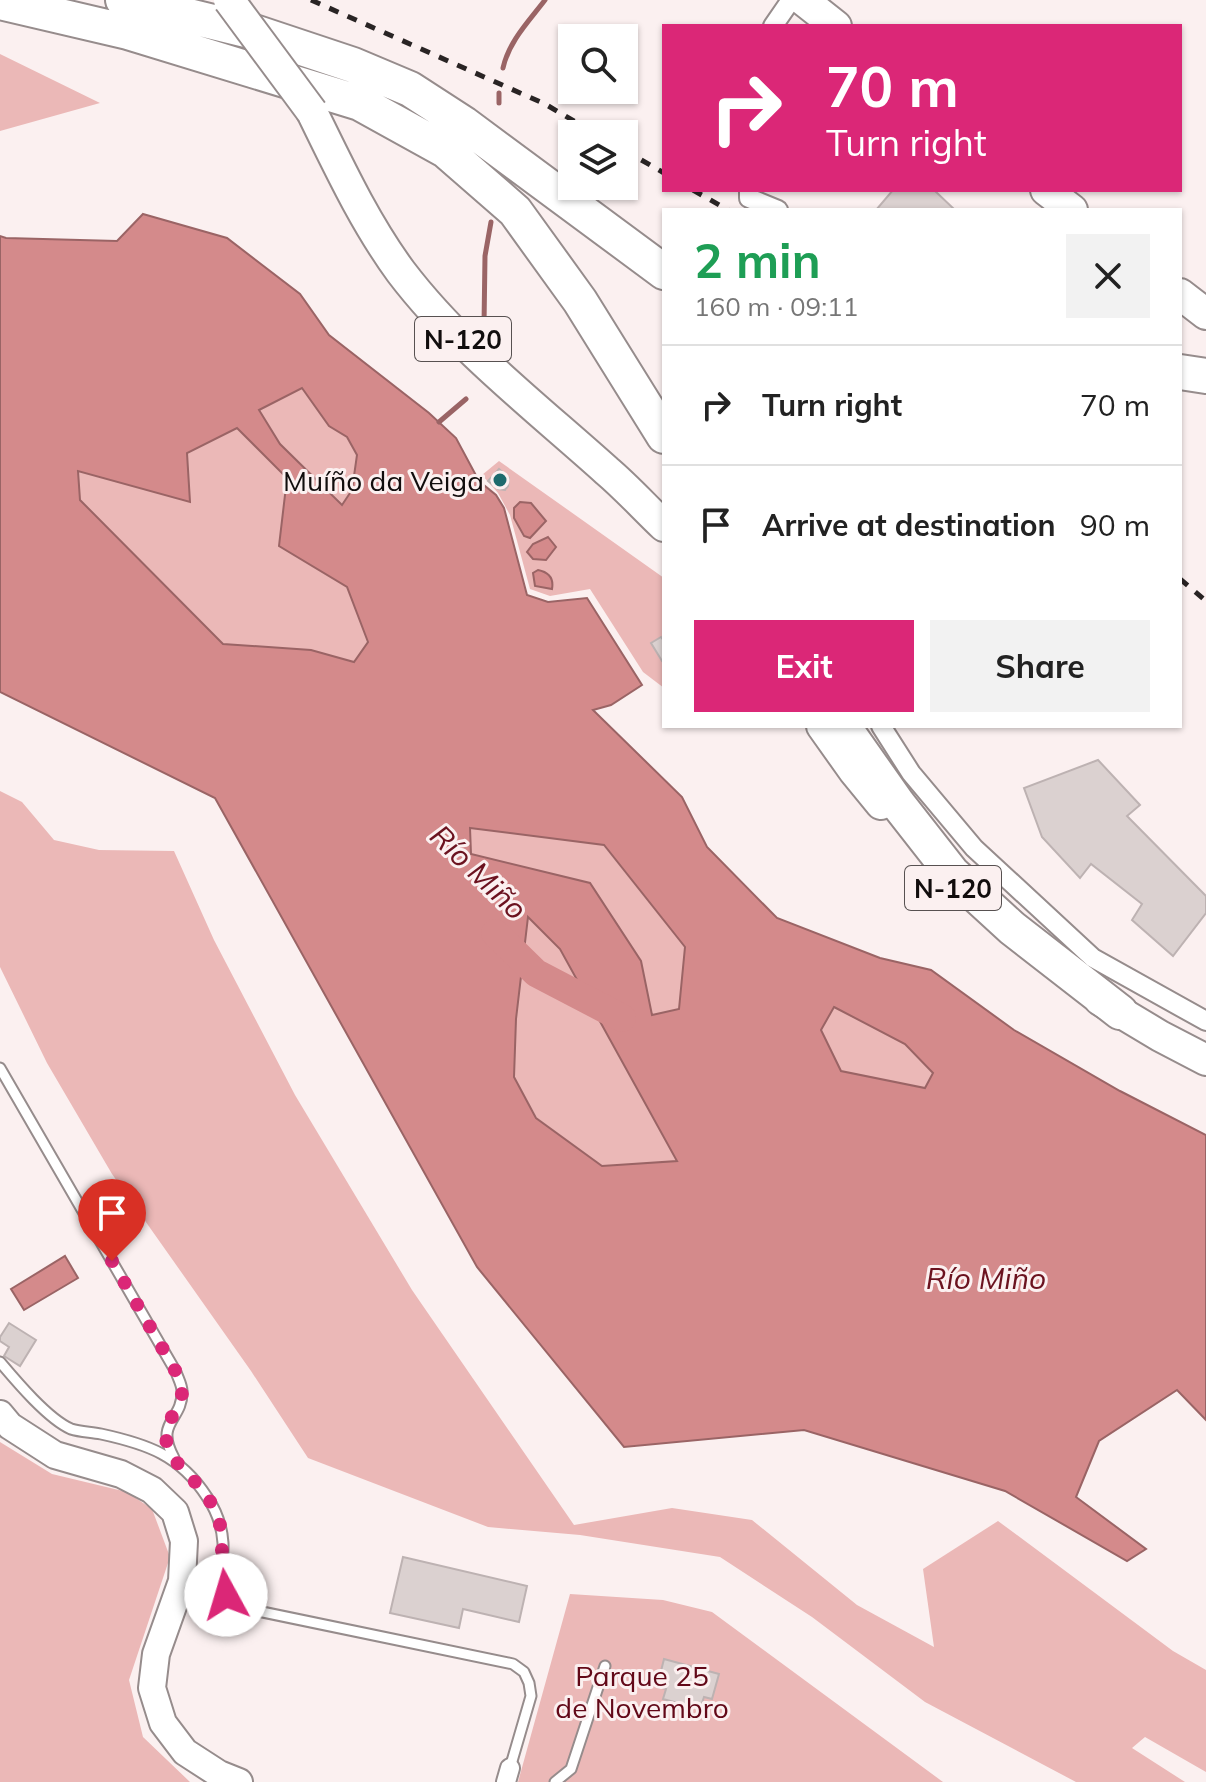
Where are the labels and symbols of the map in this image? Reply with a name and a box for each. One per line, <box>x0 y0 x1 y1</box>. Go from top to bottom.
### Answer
road number: N-120 <box>415 317 511 361</box>
place label: Muíño da Veiga <box>283 463 484 498</box>
marker: Muíño da Veiga <box>491 471 509 489</box>
water label: Río Miño <box>422 816 536 928</box>
road number: N-120 <box>905 866 1001 910</box>
pin <box>78 1179 146 1261</box>
water label: Río Miño <box>926 1259 1046 1297</box>
position arrow <box>184 1553 268 1637</box>
park label: Parque 25 de Novembro <box>555 1658 729 1725</box>

